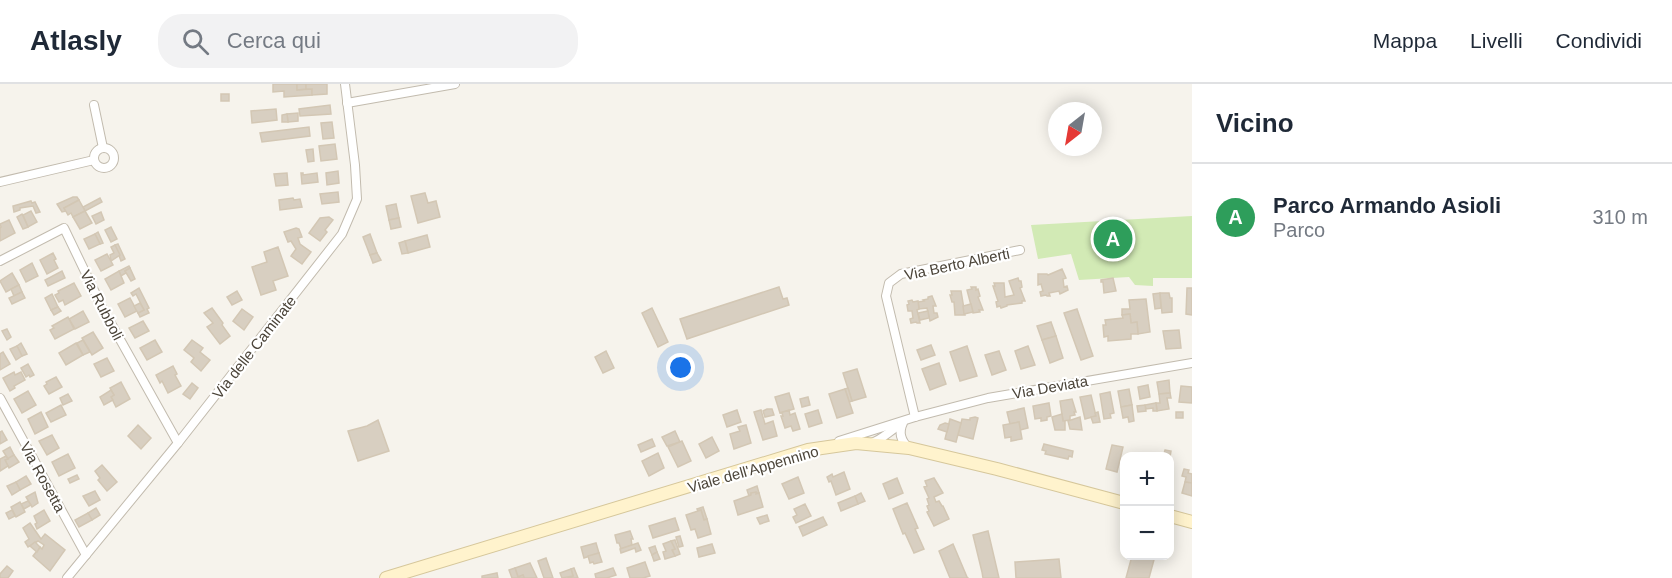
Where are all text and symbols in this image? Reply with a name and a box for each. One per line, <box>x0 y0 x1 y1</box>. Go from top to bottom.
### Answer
search box <box>158 14 578 68</box>
text: Atlasly <box>30 25 122 56</box>
icon: search <box>179 25 212 58</box>
text: Cerca qui <box>227 28 321 53</box>
text: Mappa <box>1373 29 1437 52</box>
text: Livelli <box>1470 29 1523 52</box>
text: Condividi <box>1556 29 1642 52</box>
north arrow <box>1048 102 1102 156</box>
text: Vicino <box>1216 108 1294 138</box>
text: Parco Armando Asioli <box>1273 193 1501 218</box>
text: A <box>1228 206 1243 228</box>
text: 310 m <box>1592 206 1648 228</box>
pin: A <box>1094 216 1132 262</box>
text: Parco <box>1273 219 1325 241</box>
street label: Via Berto Alberti <box>903 245 1011 283</box>
street label: Via Rubboli <box>77 267 127 343</box>
street label: Via delle Caminate <box>209 292 299 402</box>
your location <box>666 353 695 382</box>
street label: Via Deviata <box>1011 372 1090 402</box>
street label: Via Rosetta <box>17 439 69 515</box>
street label: Viale dell'Appennino <box>686 442 820 496</box>
map controls <box>1120 452 1174 560</box>
button: + <box>1120 452 1174 506</box>
button: − <box>1120 506 1174 560</box>

